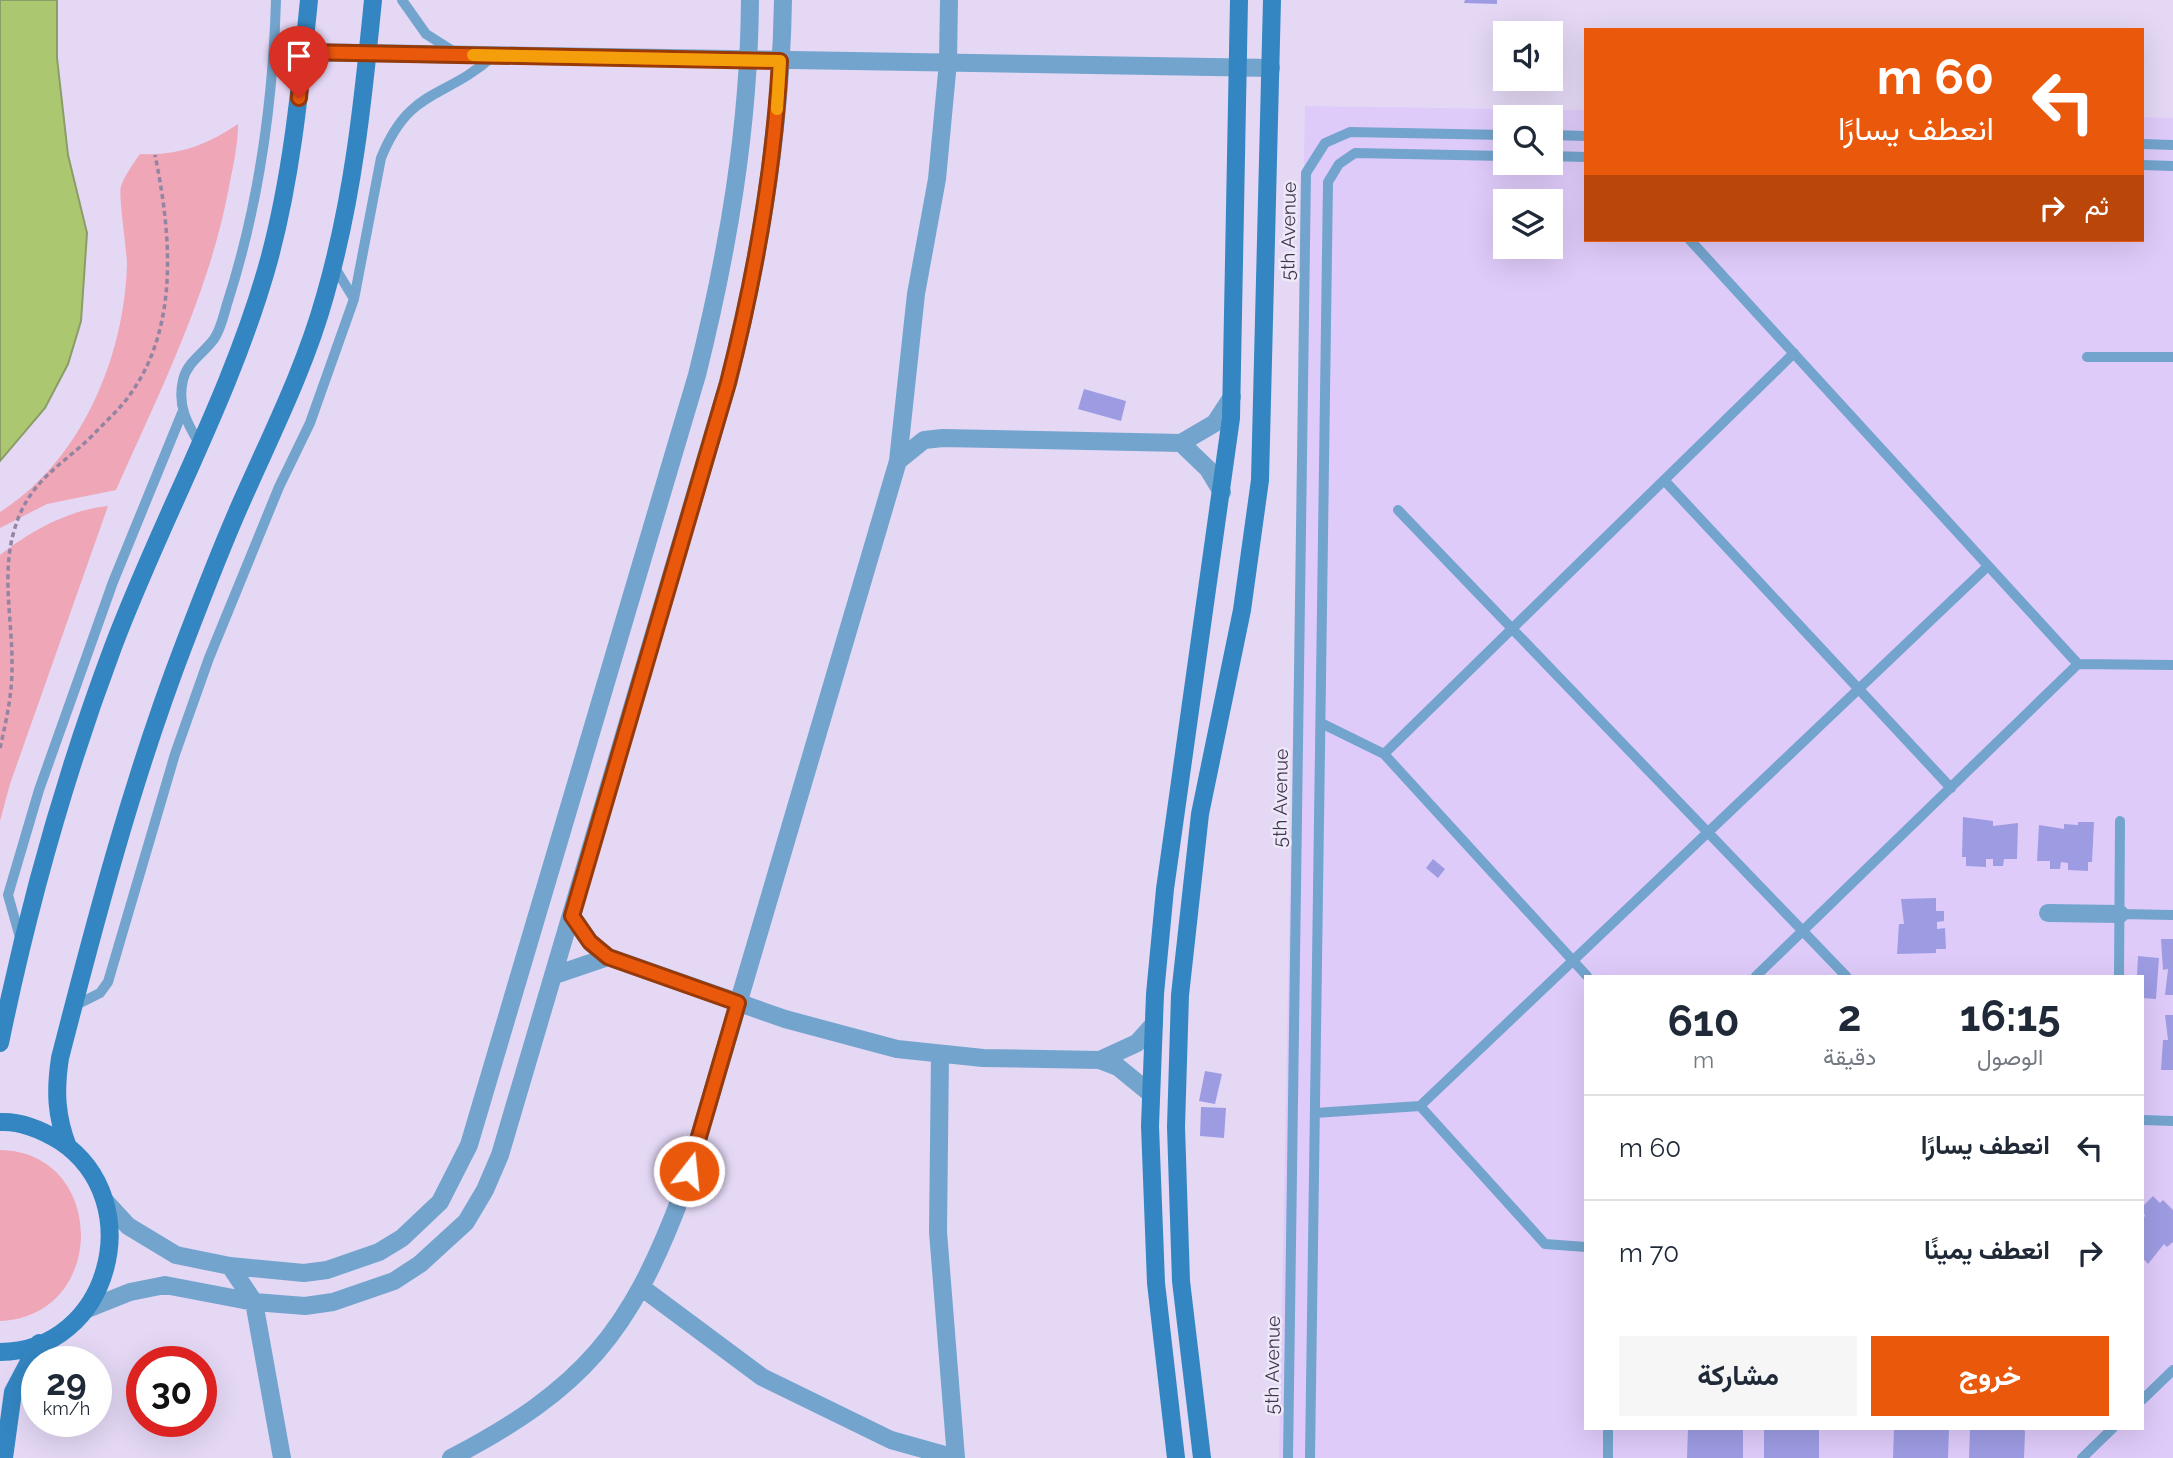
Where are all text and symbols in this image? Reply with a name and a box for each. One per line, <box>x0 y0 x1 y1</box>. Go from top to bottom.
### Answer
map controls <box>1493 21 1563 259</box>
button: sound <box>1493 21 1563 91</box>
pin <box>269 26 329 98</box>
icon: arrive <box>280 37 318 75</box>
text: 60 m <box>1877 48 1994 105</box>
icon: left <box>2018 56 2109 147</box>
button: search <box>1493 105 1563 175</box>
text: انعطف يسارًا <box>1838 110 1994 147</box>
street label: 5th Avenue <box>1276 181 1300 281</box>
button: layers <box>1493 189 1563 259</box>
icon: right <box>2033 189 2071 227</box>
text: ثم <box>2085 191 2109 221</box>
street label: 5th Avenue <box>1268 748 1292 848</box>
text: 2 <box>1838 992 1862 1041</box>
text: 16:15 <box>1960 992 2060 1041</box>
text: 610 <box>1668 997 1740 1046</box>
text: دقيقة <box>1823 1043 1876 1070</box>
text: الوصول <box>1977 1043 2043 1070</box>
text: m <box>1693 1046 1714 1073</box>
icon: left <box>2071 1129 2109 1167</box>
text: انعطف يسارًا <box>1921 1130 2050 1160</box>
text: 60 m <box>1619 1133 1681 1163</box>
position arrow <box>652 1134 726 1208</box>
icon: right <box>2071 1234 2109 1272</box>
text: انعطف يمينًا <box>1924 1235 2050 1265</box>
text: 70 m <box>1619 1238 1679 1268</box>
street label: 5th Avenue <box>1260 1315 1284 1415</box>
button: مشاركة <box>1619 1336 1857 1416</box>
button: خروج <box>1871 1336 2109 1416</box>
speed limit sign: 30 <box>126 1346 217 1437</box>
text: 29 <box>46 1362 87 1403</box>
text: km/h <box>43 1398 90 1419</box>

